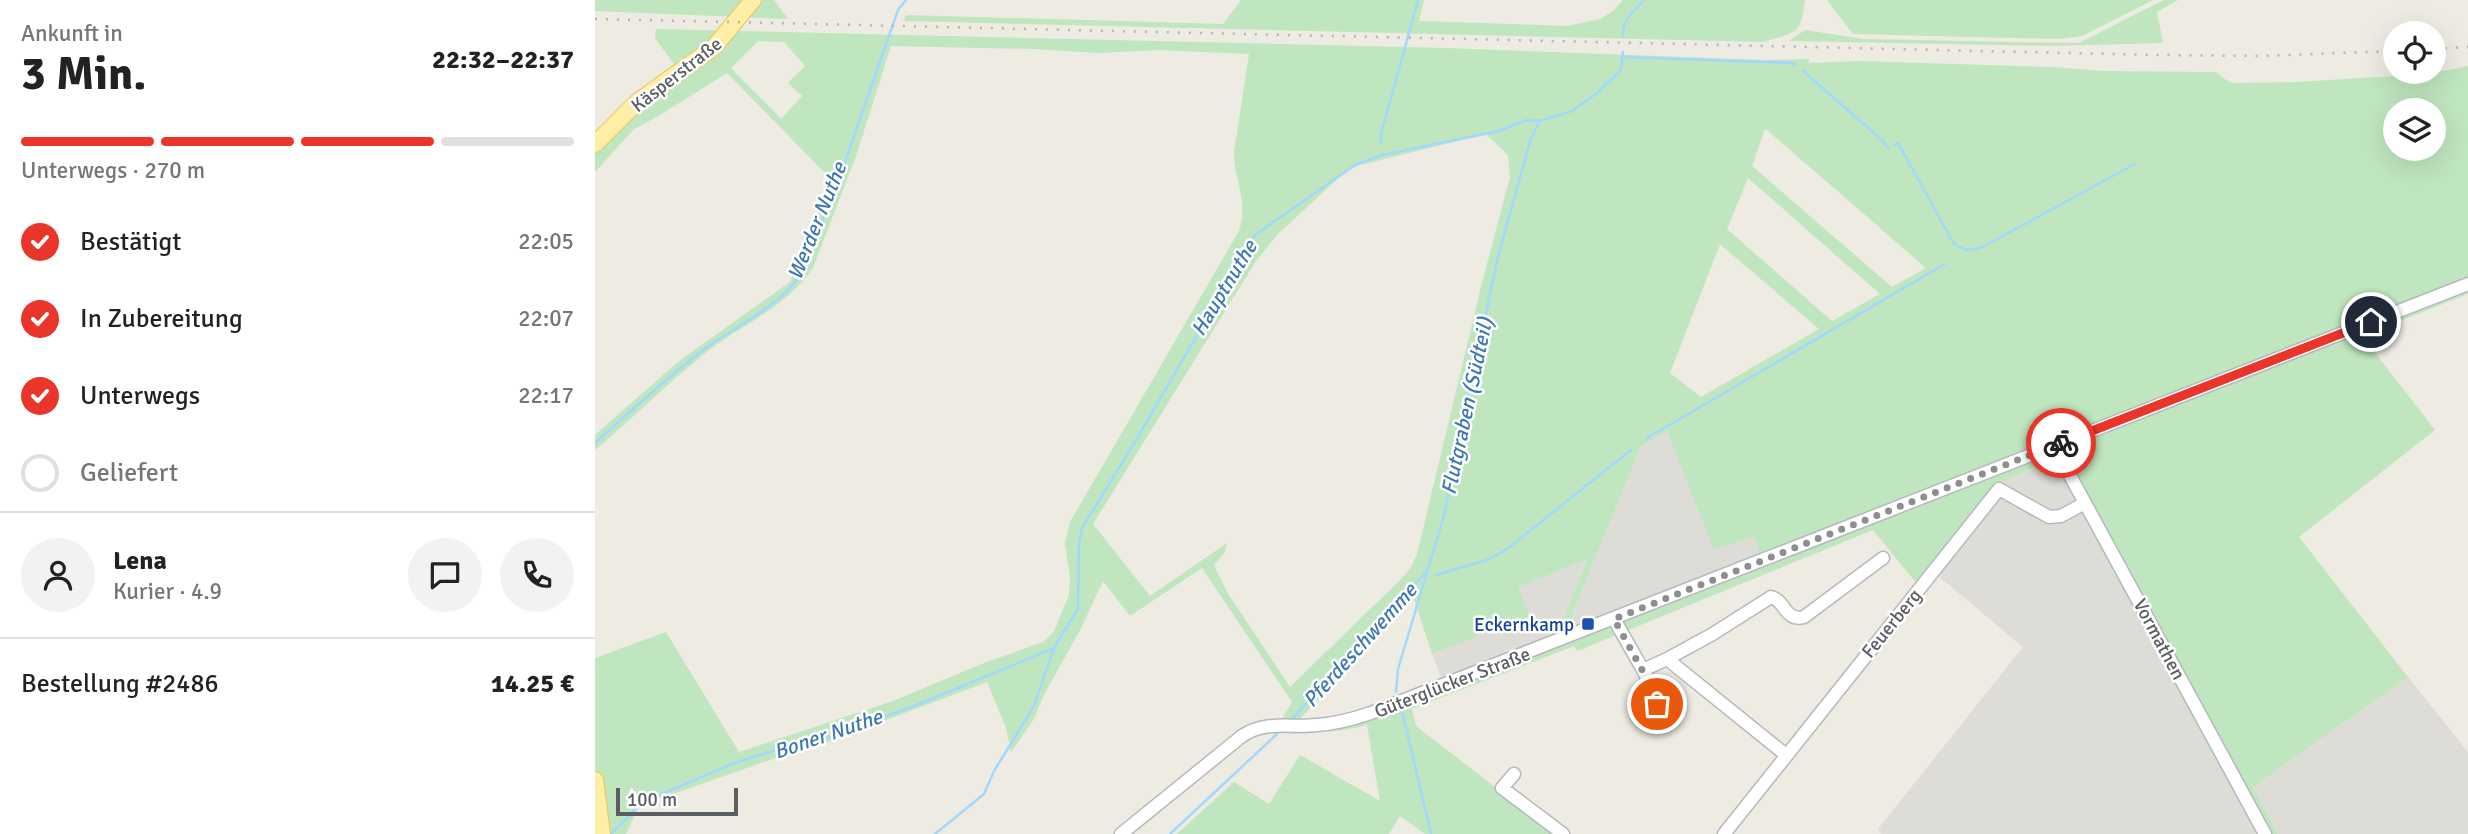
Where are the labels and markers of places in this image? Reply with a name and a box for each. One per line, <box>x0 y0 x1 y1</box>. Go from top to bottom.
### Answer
pin <box>2341 292 2401 352</box>
place label: Eckernkamp <box>1474 613 1574 637</box>
marker: Eckernkamp <box>1580 616 1596 632</box>
pin <box>1627 674 1687 734</box>

